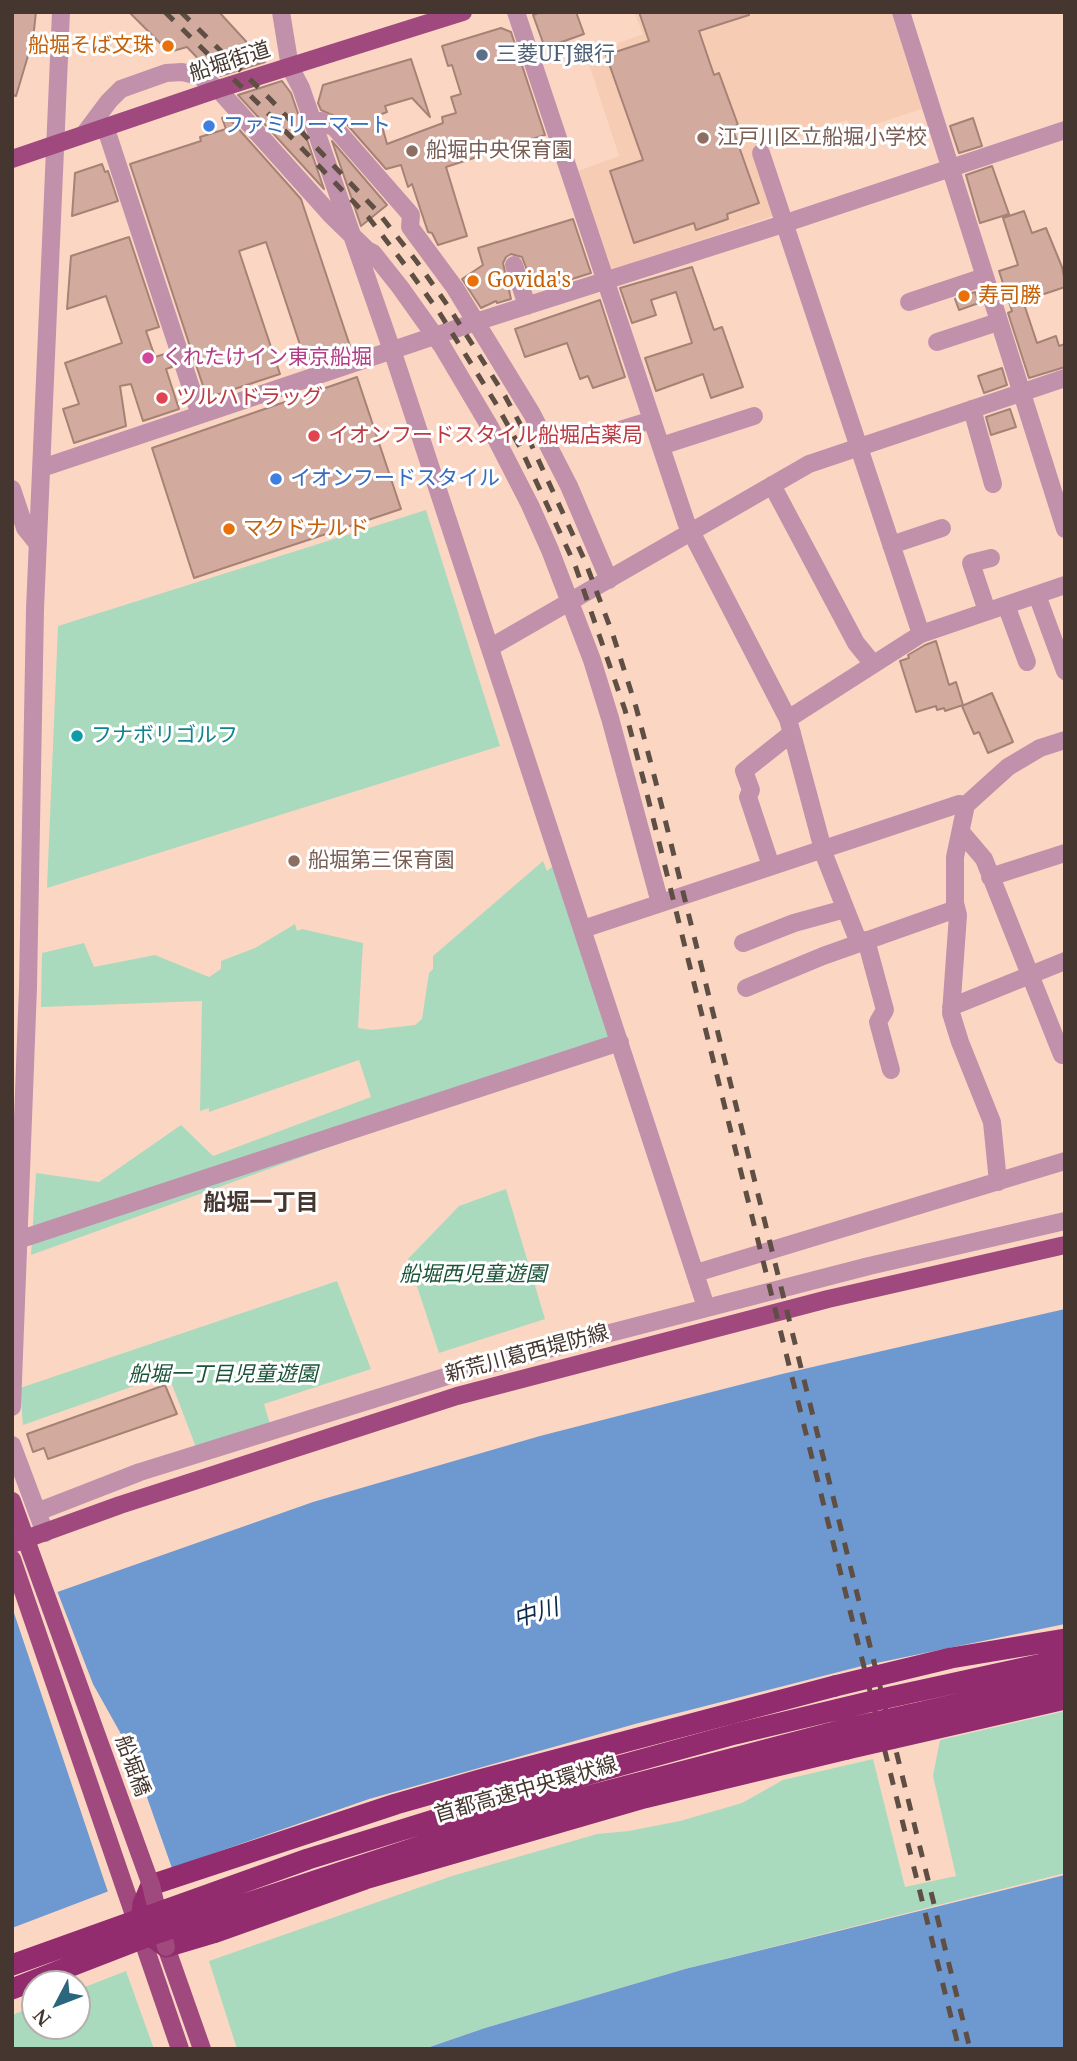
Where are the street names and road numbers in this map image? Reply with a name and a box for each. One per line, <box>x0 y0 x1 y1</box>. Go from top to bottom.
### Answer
street label: 船堀街道 <box>186 37 274 87</box>
street label: 新荒川葛西堤防線 <box>443 1320 611 1388</box>
street label: 船堀橋 <box>109 1732 155 1800</box>
street label: 首都高速中央環状線 <box>432 1752 620 1828</box>

